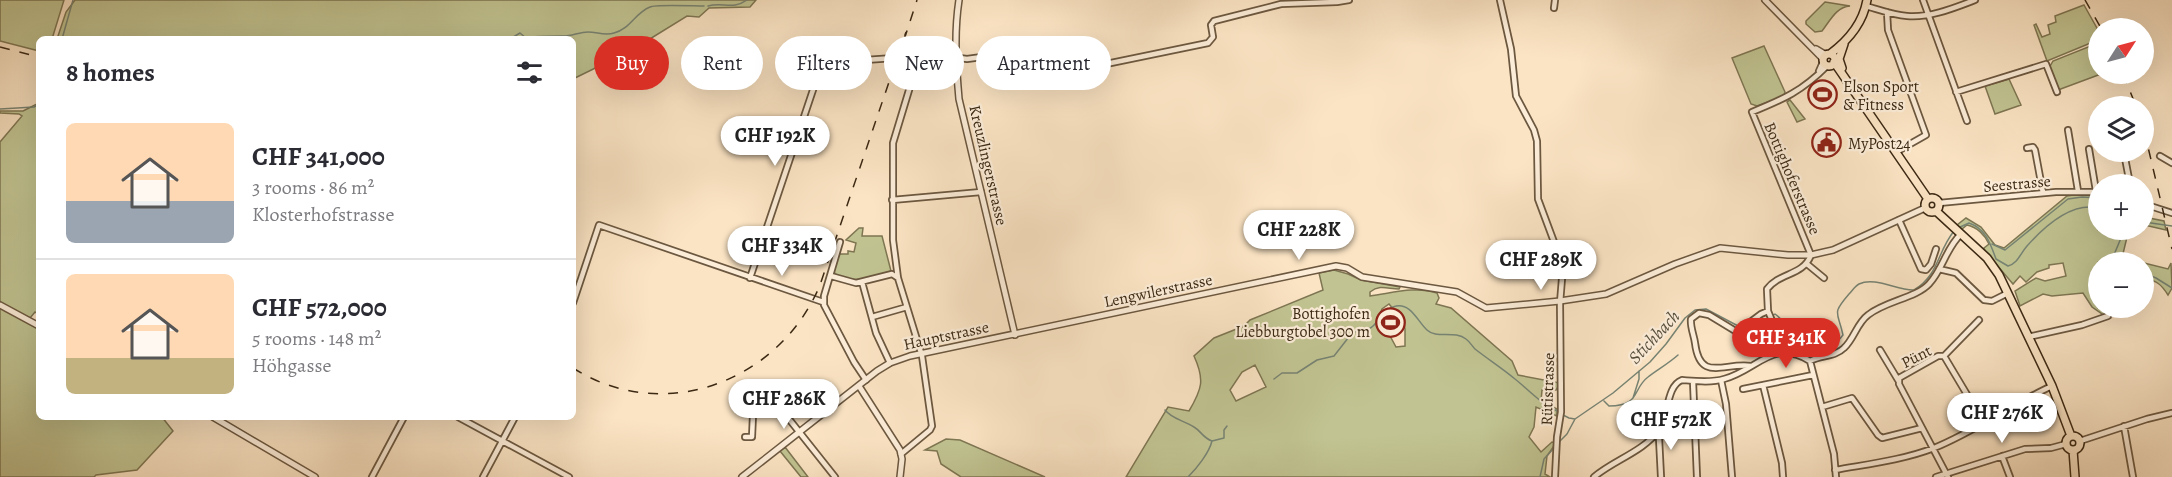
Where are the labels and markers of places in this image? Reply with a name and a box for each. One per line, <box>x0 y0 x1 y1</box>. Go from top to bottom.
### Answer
place label: Elson Sport & Fitness <box>1843 76 1919 116</box>
sports icon: Elson Sport & Fitness <box>1806 79 1838 111</box>
pin: CHF 192K <box>713 116 837 167</box>
public building icon: MyPost24 <box>1811 127 1843 159</box>
place label: MyPost24 <box>1848 133 1911 155</box>
pin: CHF 228K <box>1237 210 1361 261</box>
pin: CHF 334K <box>720 226 844 277</box>
pin: CHF 289K <box>1479 240 1603 291</box>
place label: Bottighofen Liebburgtobel 300 m <box>1235 303 1370 343</box>
sports icon: Bottighofen Liebburgtobel 300 m <box>1375 306 1407 338</box>
pin: CHF 341K <box>1724 318 1848 369</box>
pin: CHF 286K <box>722 379 846 430</box>
pin: CHF 276K <box>1940 393 2064 444</box>
pin: CHF 572K <box>1609 400 1733 451</box>

